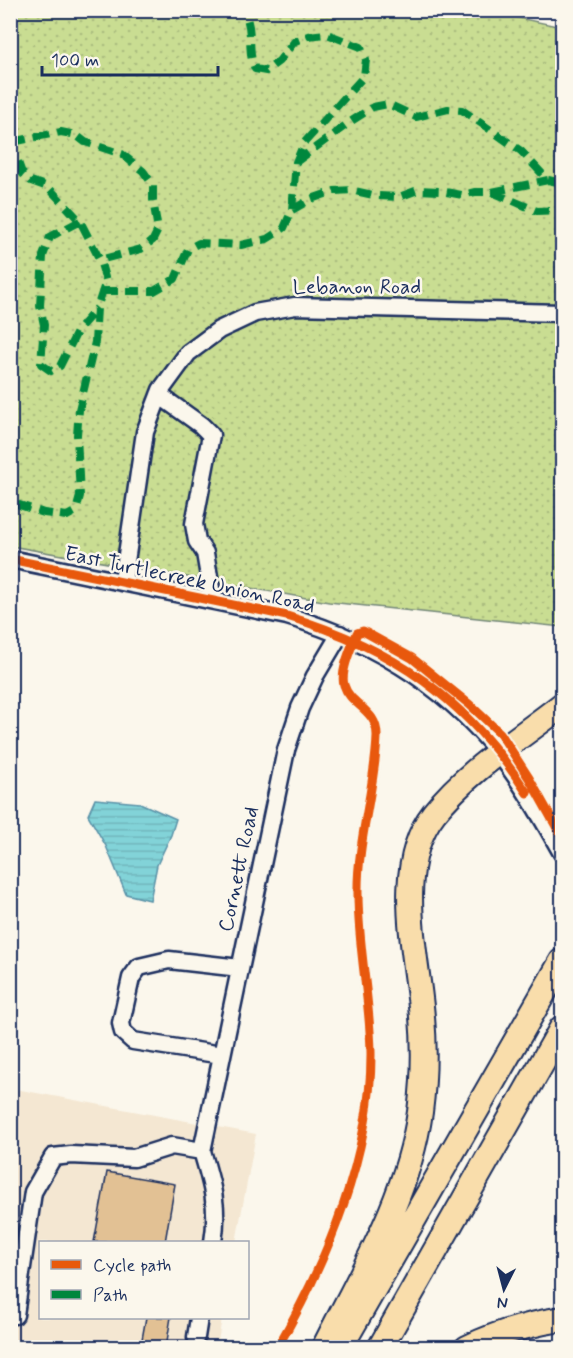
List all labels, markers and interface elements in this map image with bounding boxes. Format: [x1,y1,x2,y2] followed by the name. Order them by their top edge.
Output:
[42,39,218,77] scale bar
[51,49,99,73] text: 100 m
[293,273,421,301] street label: Lebanon Road
[62,540,318,620] street label: East Turtlecreek Union Road
[212,804,266,934] street label: Cornett Road
[39,1241,249,1319] legend
[93,1254,171,1278] text: Cycle path
[474,1259,534,1319] north arrow
[93,1284,128,1308] text: Path
[496,1291,509,1313] text: N

